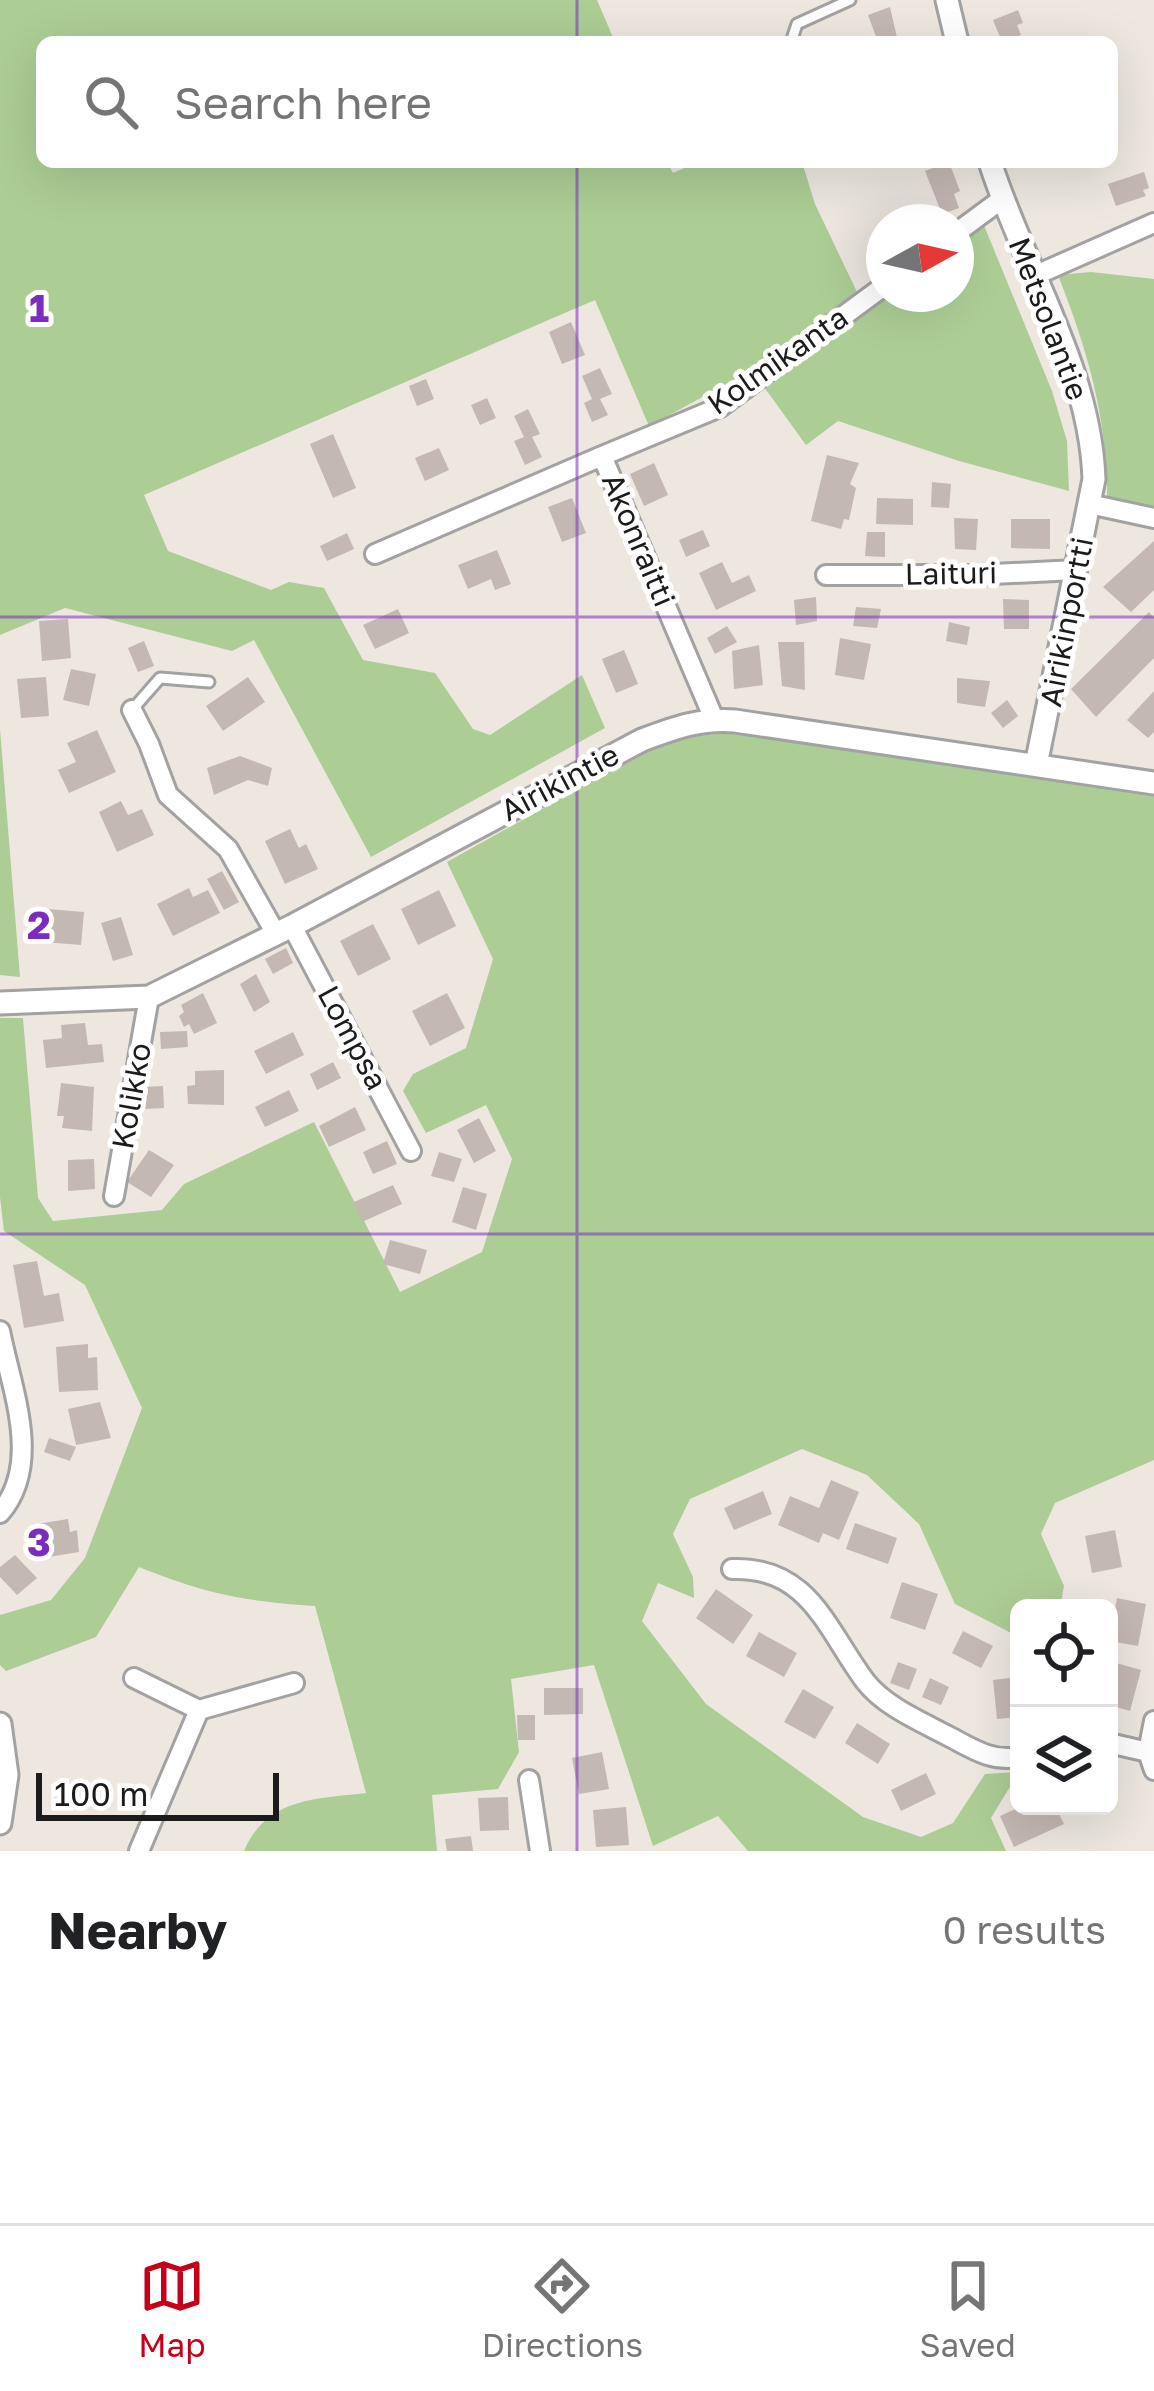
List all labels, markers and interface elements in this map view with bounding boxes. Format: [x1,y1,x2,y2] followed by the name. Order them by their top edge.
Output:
[36,36,1118,168] search box
[78,69,144,135] icon: search
[174,75,432,129] text: Search here
[866,204,974,312] north arrow
[1001,232,1096,405] street label: Metsolantie
[29,284,49,331] text: 1
[700,299,855,422] street label: Kolmikanta
[595,468,683,612] street label: Akonraitti
[1032,534,1100,710] street label: Airikinportti
[905,554,997,592] street label: Laituri
[494,736,625,828] street label: Airikintie
[27,901,51,948] text: 2
[311,979,395,1096] street label: Lompsa
[104,1040,158,1152] street label: Kolikko
[27,1518,51,1565] text: 3
[1010,1599,1118,1815] map controls
[1010,1599,1118,1707] button: locate
[1010,1707,1118,1815] button: layers
[36,1767,279,1820] scale bar
[54,1774,148,1813] text: 100 m
[48,1899,227,1960] text: Nearby
[942,1906,1106,1953] text: 0 results
[138,2253,206,2364] tab: Map
[482,2253,643,2364] tab: Directions
[919,2253,1016,2364] tab: Saved

